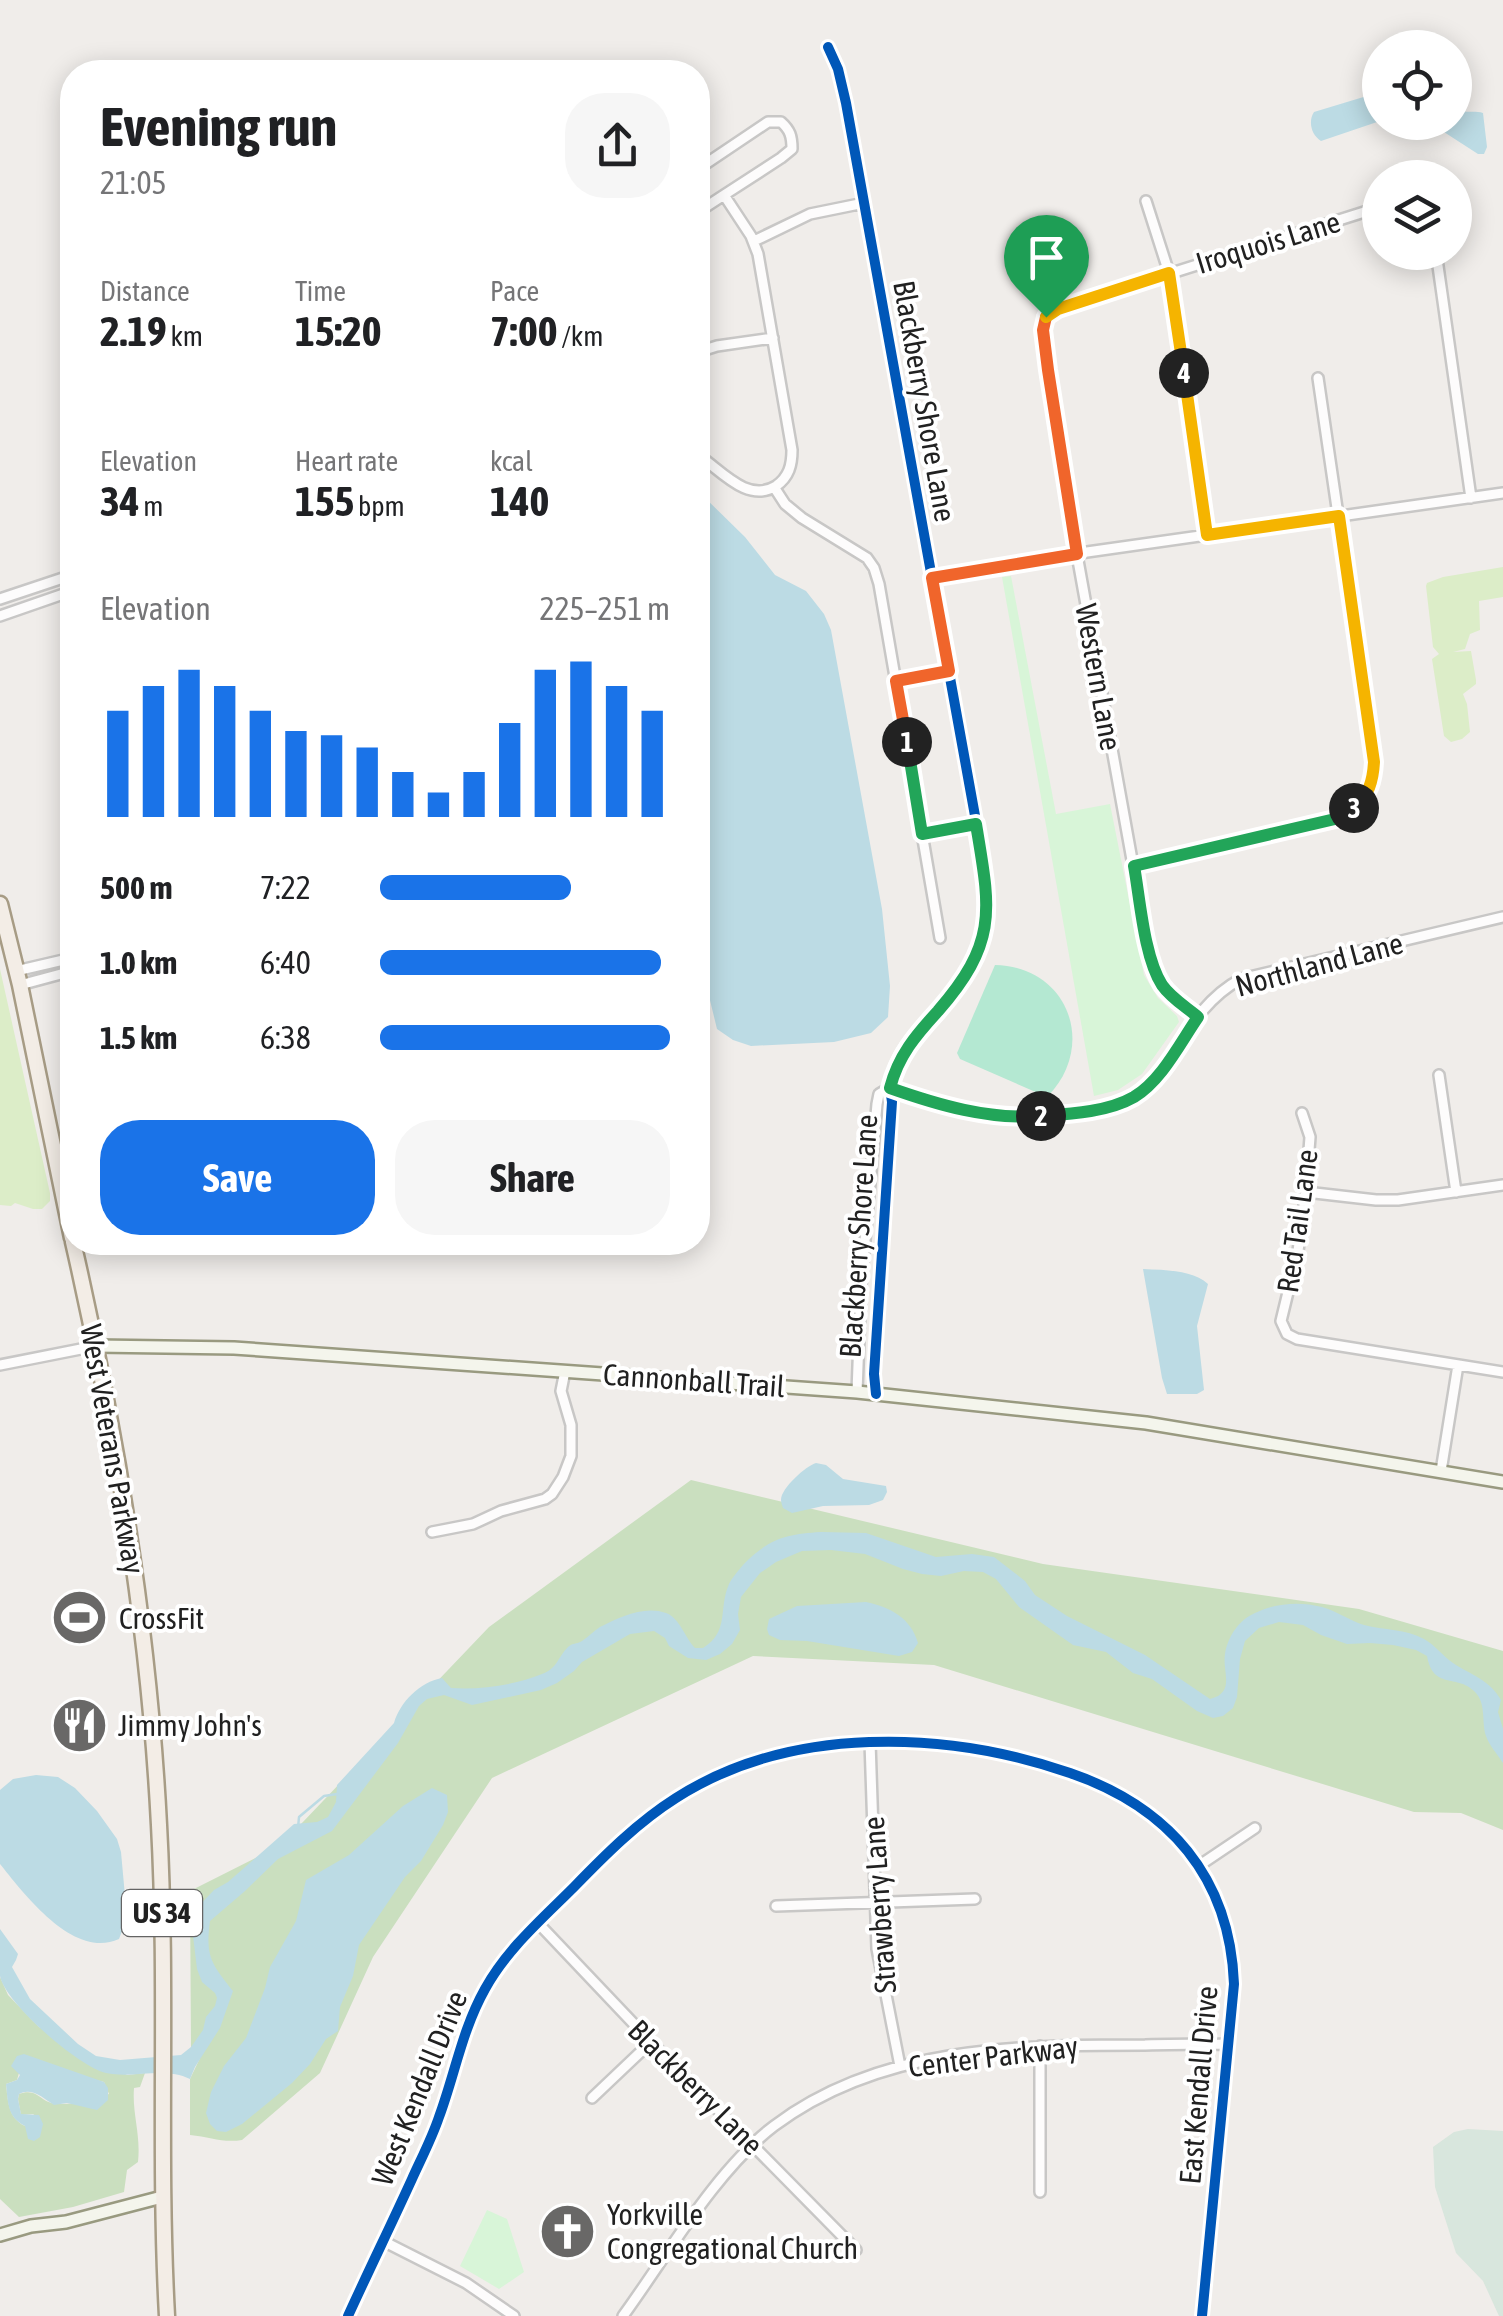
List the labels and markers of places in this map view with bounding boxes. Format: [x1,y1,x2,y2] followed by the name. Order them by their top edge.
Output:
[1004,215,1089,318] pin
[1159,348,1209,398] pin: 4
[882,717,932,767] pin: 1
[1329,783,1379,833] pin: 3
[1016,1091,1066,1141] pin: 2
[50,1588,110,1648] sports icon: CrossFit
[119,1601,204,1635] place label: CrossFit
[49,1695,109,1755] restaurant icon: Jimmy John's
[118,1708,262,1742] place label: Jimmy John's
[607,2197,858,2265] place label: Yorkville Congregational Church
[538,2201,598,2261] church icon: Yorkville Congregational Church

